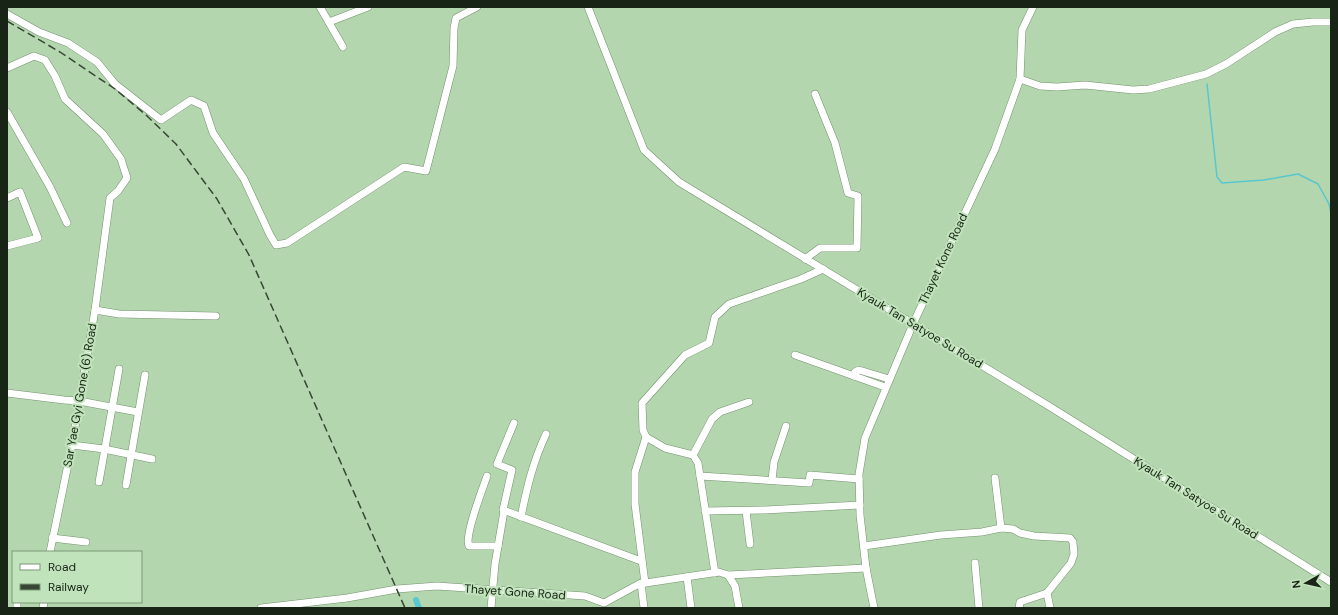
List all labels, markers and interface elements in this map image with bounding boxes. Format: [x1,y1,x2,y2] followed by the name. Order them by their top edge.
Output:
[915,211,971,307] street label: Thayet Kone Road
[854,284,986,372] street label: Kyauk Tan Satyoe Su Road
[59,322,101,468] street label: Sar Yae Gyi Gone (6) Road
[1131,453,1261,543] street label: Kyauk Tan Satyoe Su Road
[12,551,142,603] legend
[48,559,76,575] text: Road
[1286,563,1326,603] north arrow
[48,579,89,595] text: Railway
[1289,579,1304,589] text: N
[464,580,566,604] street label: Thayet Gone Road

